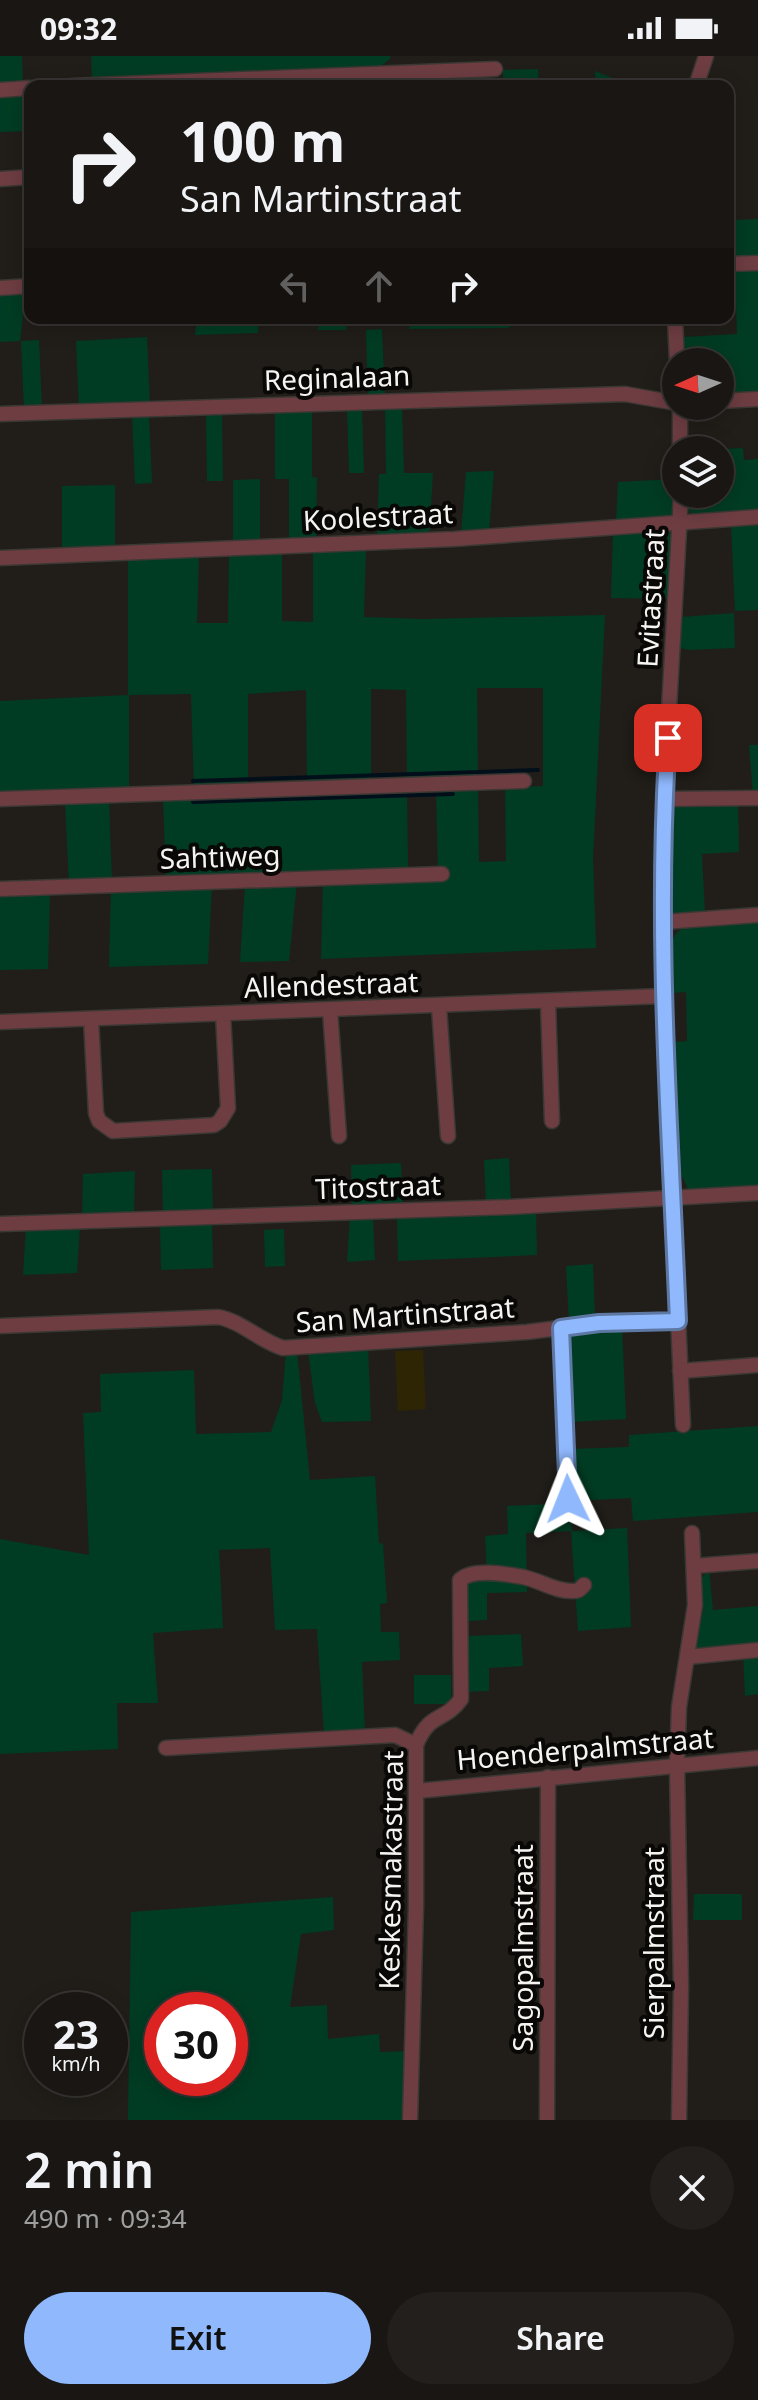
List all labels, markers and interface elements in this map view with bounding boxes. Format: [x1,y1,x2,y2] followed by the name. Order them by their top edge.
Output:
[40,8,117,49] text: 09:32
[180,102,345,178] text: 100 m
[48,112,152,216] icon: right
[180,174,462,223] text: San Martinstraat
[273,264,317,308] icon: left
[357,264,401,308] icon: ahead
[441,264,485,308] icon: right
[662,348,734,420] north arrow
[662,348,734,508] map controls
[263,355,411,399] street label: Reginalaan
[662,436,734,508] button: layers
[302,493,454,539] street label: Koolestraat
[627,528,673,668] street label: Evitastraat
[634,704,702,772] pin
[646,716,690,760] icon: arrive
[159,835,281,877] street label: Sahtiweg
[243,962,419,1006] street label: Allendestraat
[314,1165,442,1207] street label: Titostraat
[294,1287,516,1341] street label: San Martinstraat
[526,1457,610,1541] position arrow
[455,1718,715,1778] street label: Hoenderpalmstraat
[369,1750,411,1990] street label: Keskesmakastraat
[503,1844,541,2052] street label: Sagopalmstraat
[634,1847,672,2039] street label: Sierpalmstraat
[144,1992,248,2096] speed limit sign: 30
[53,2006,99,2061] text: 23
[51,2050,101,2077] text: km/h
[24,2137,154,2202] text: 2 min
[650,2146,734,2230] button: close
[24,2200,187,2236] text: 490 m · 09:34
[24,2292,371,2384] button: Exit
[387,2292,734,2384] button: Share

